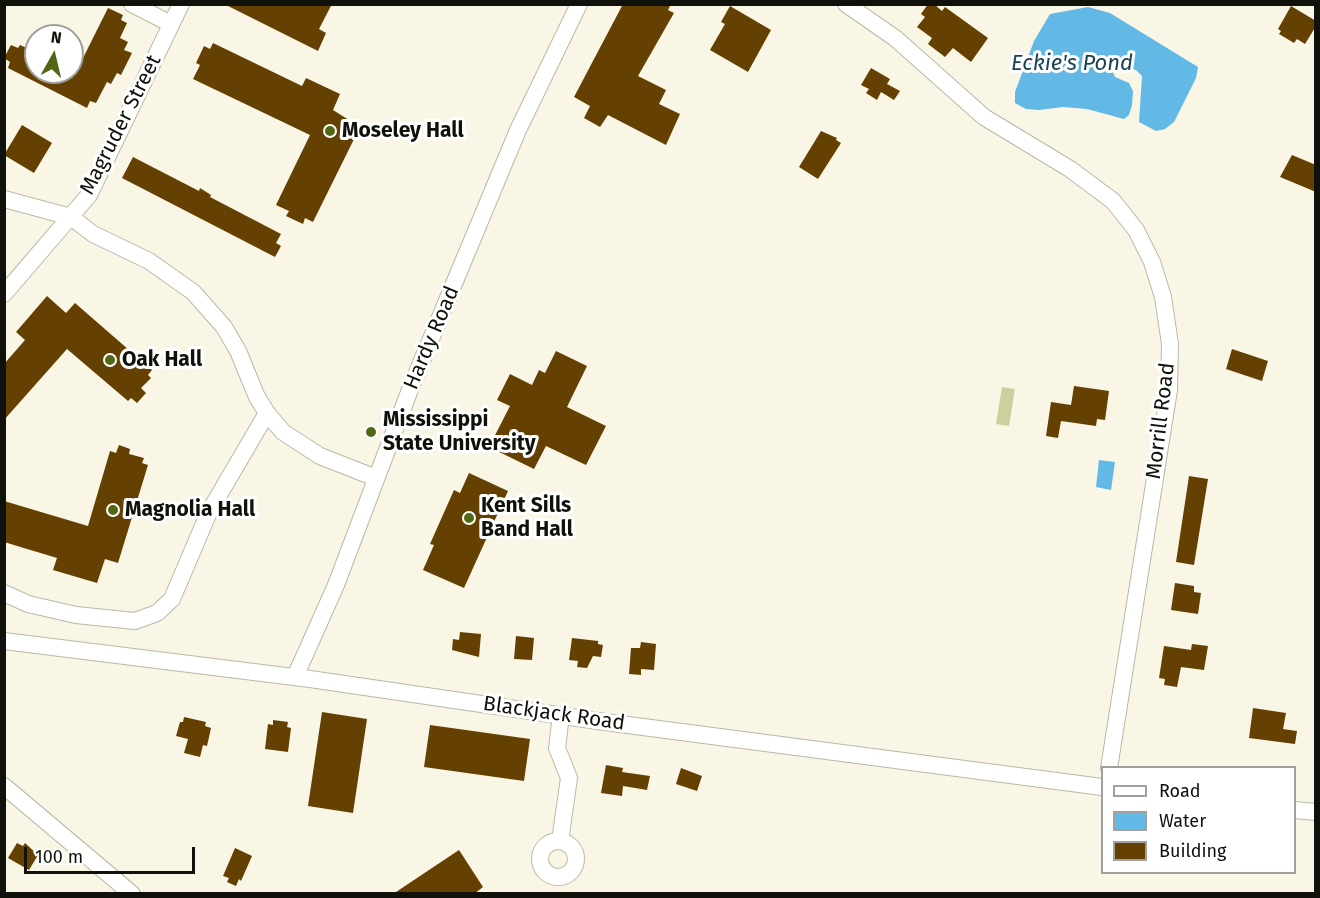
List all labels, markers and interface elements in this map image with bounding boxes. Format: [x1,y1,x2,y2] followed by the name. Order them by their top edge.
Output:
[24,24,84,84] north arrow
[50,28,63,48] text: N
[75,51,167,199] street label: Magruder Street
[1011,51,1133,77] water label: Eckie's Pond
[342,118,464,144] place label: Moseley Hall
[323,124,337,138] marker: Moseley Hall
[399,282,465,394] street label: Hardy Road
[122,347,202,373] place label: Oak Hall
[103,353,117,367] marker: Oak Hall
[1141,361,1181,481] street label: Morrill Road
[383,407,536,457] place label: Mississippi State University
[364,425,378,439] marker: Mississippi State University
[481,493,573,543] place label: Kent Sills Band Hall
[125,497,255,523] place label: Magnolia Hall
[106,503,120,517] marker: Magnolia Hall
[462,511,476,525] marker: Kent Sills Band Hall
[481,692,627,736] street label: Blackjack Road
[1101,766,1296,874] legend
[1159,780,1201,802] text: Road
[1159,810,1206,832] text: Water
[27,835,198,873] scale bar
[1159,840,1226,862] text: Building
[35,846,83,868] text: 100 m

